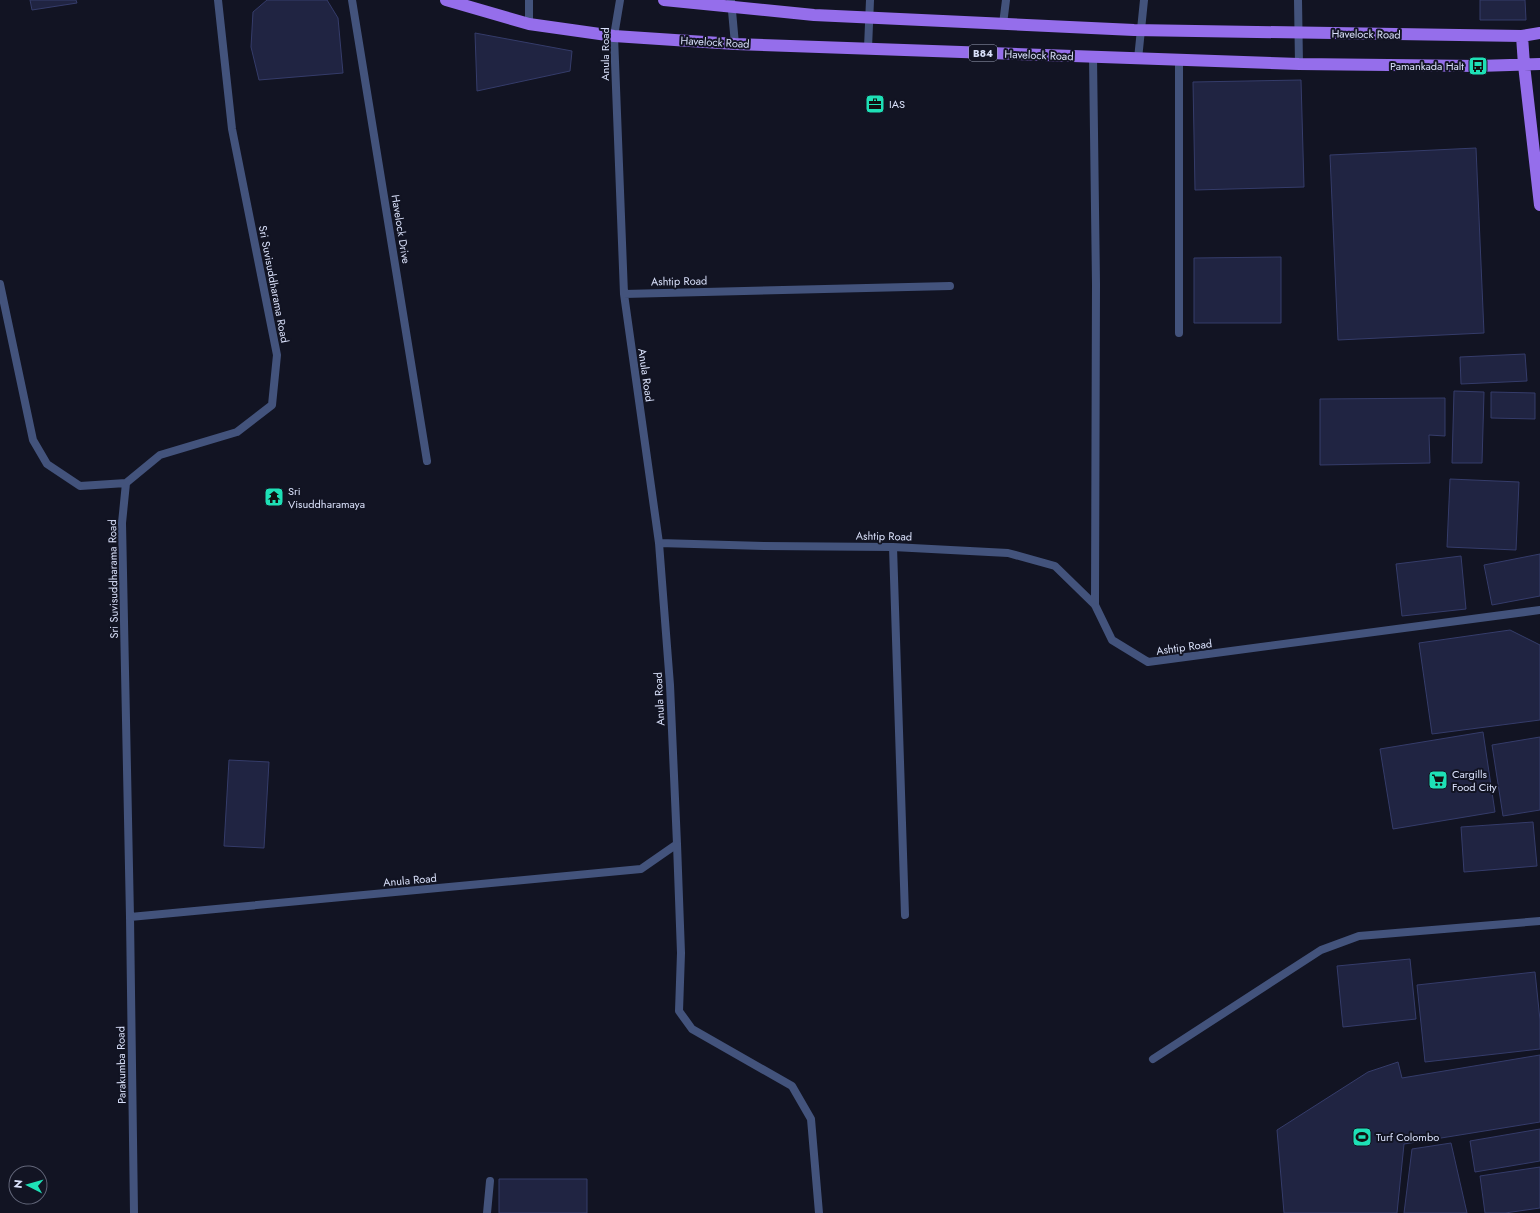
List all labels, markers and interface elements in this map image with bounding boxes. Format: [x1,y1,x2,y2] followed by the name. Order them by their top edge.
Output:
[1331,25,1401,43] street label: Havelock Road
[597,27,613,81] street label: Anula Road
[680,32,750,52] street label: Havelock Road
[969,45,997,61] road number: B84
[1004,46,1074,64] street label: Havelock Road
[1467,55,1489,77] bus stop icon: Pamankada Halt
[1390,58,1464,74] place label: Pamankada Halt
[864,93,886,115] office icon: IAS
[889,96,905,112] place label: IAS
[388,193,414,265] street label: Havelock Drive
[255,224,293,344] street label: Sri Suvisuddharama Road
[651,273,707,289] street label: Ashtip Road
[634,347,658,403] street label: Anula Road
[288,483,365,512] place label: Sri Visuddharamaya
[263,486,285,508] temple icon: Sri Visuddharamaya
[104,519,122,639] street label: Sri Suvisuddharama Road
[856,528,912,544] street label: Ashtip Road
[1155,635,1213,659] street label: Ashtip Road
[650,672,668,726] street label: Anula Road
[1452,766,1497,795] place label: Cargills Food City
[1427,769,1449,791] supermarket icon: Cargills Food City
[383,870,437,890] street label: Anula Road
[112,1026,130,1104] street label: Parakumba Road
[1351,1126,1373,1148] sports icon: Turf Colombo
[1376,1129,1439,1145] place label: Turf Colombo
[8,1165,48,1205] north arrow
[10,1179,26,1189] text: N

